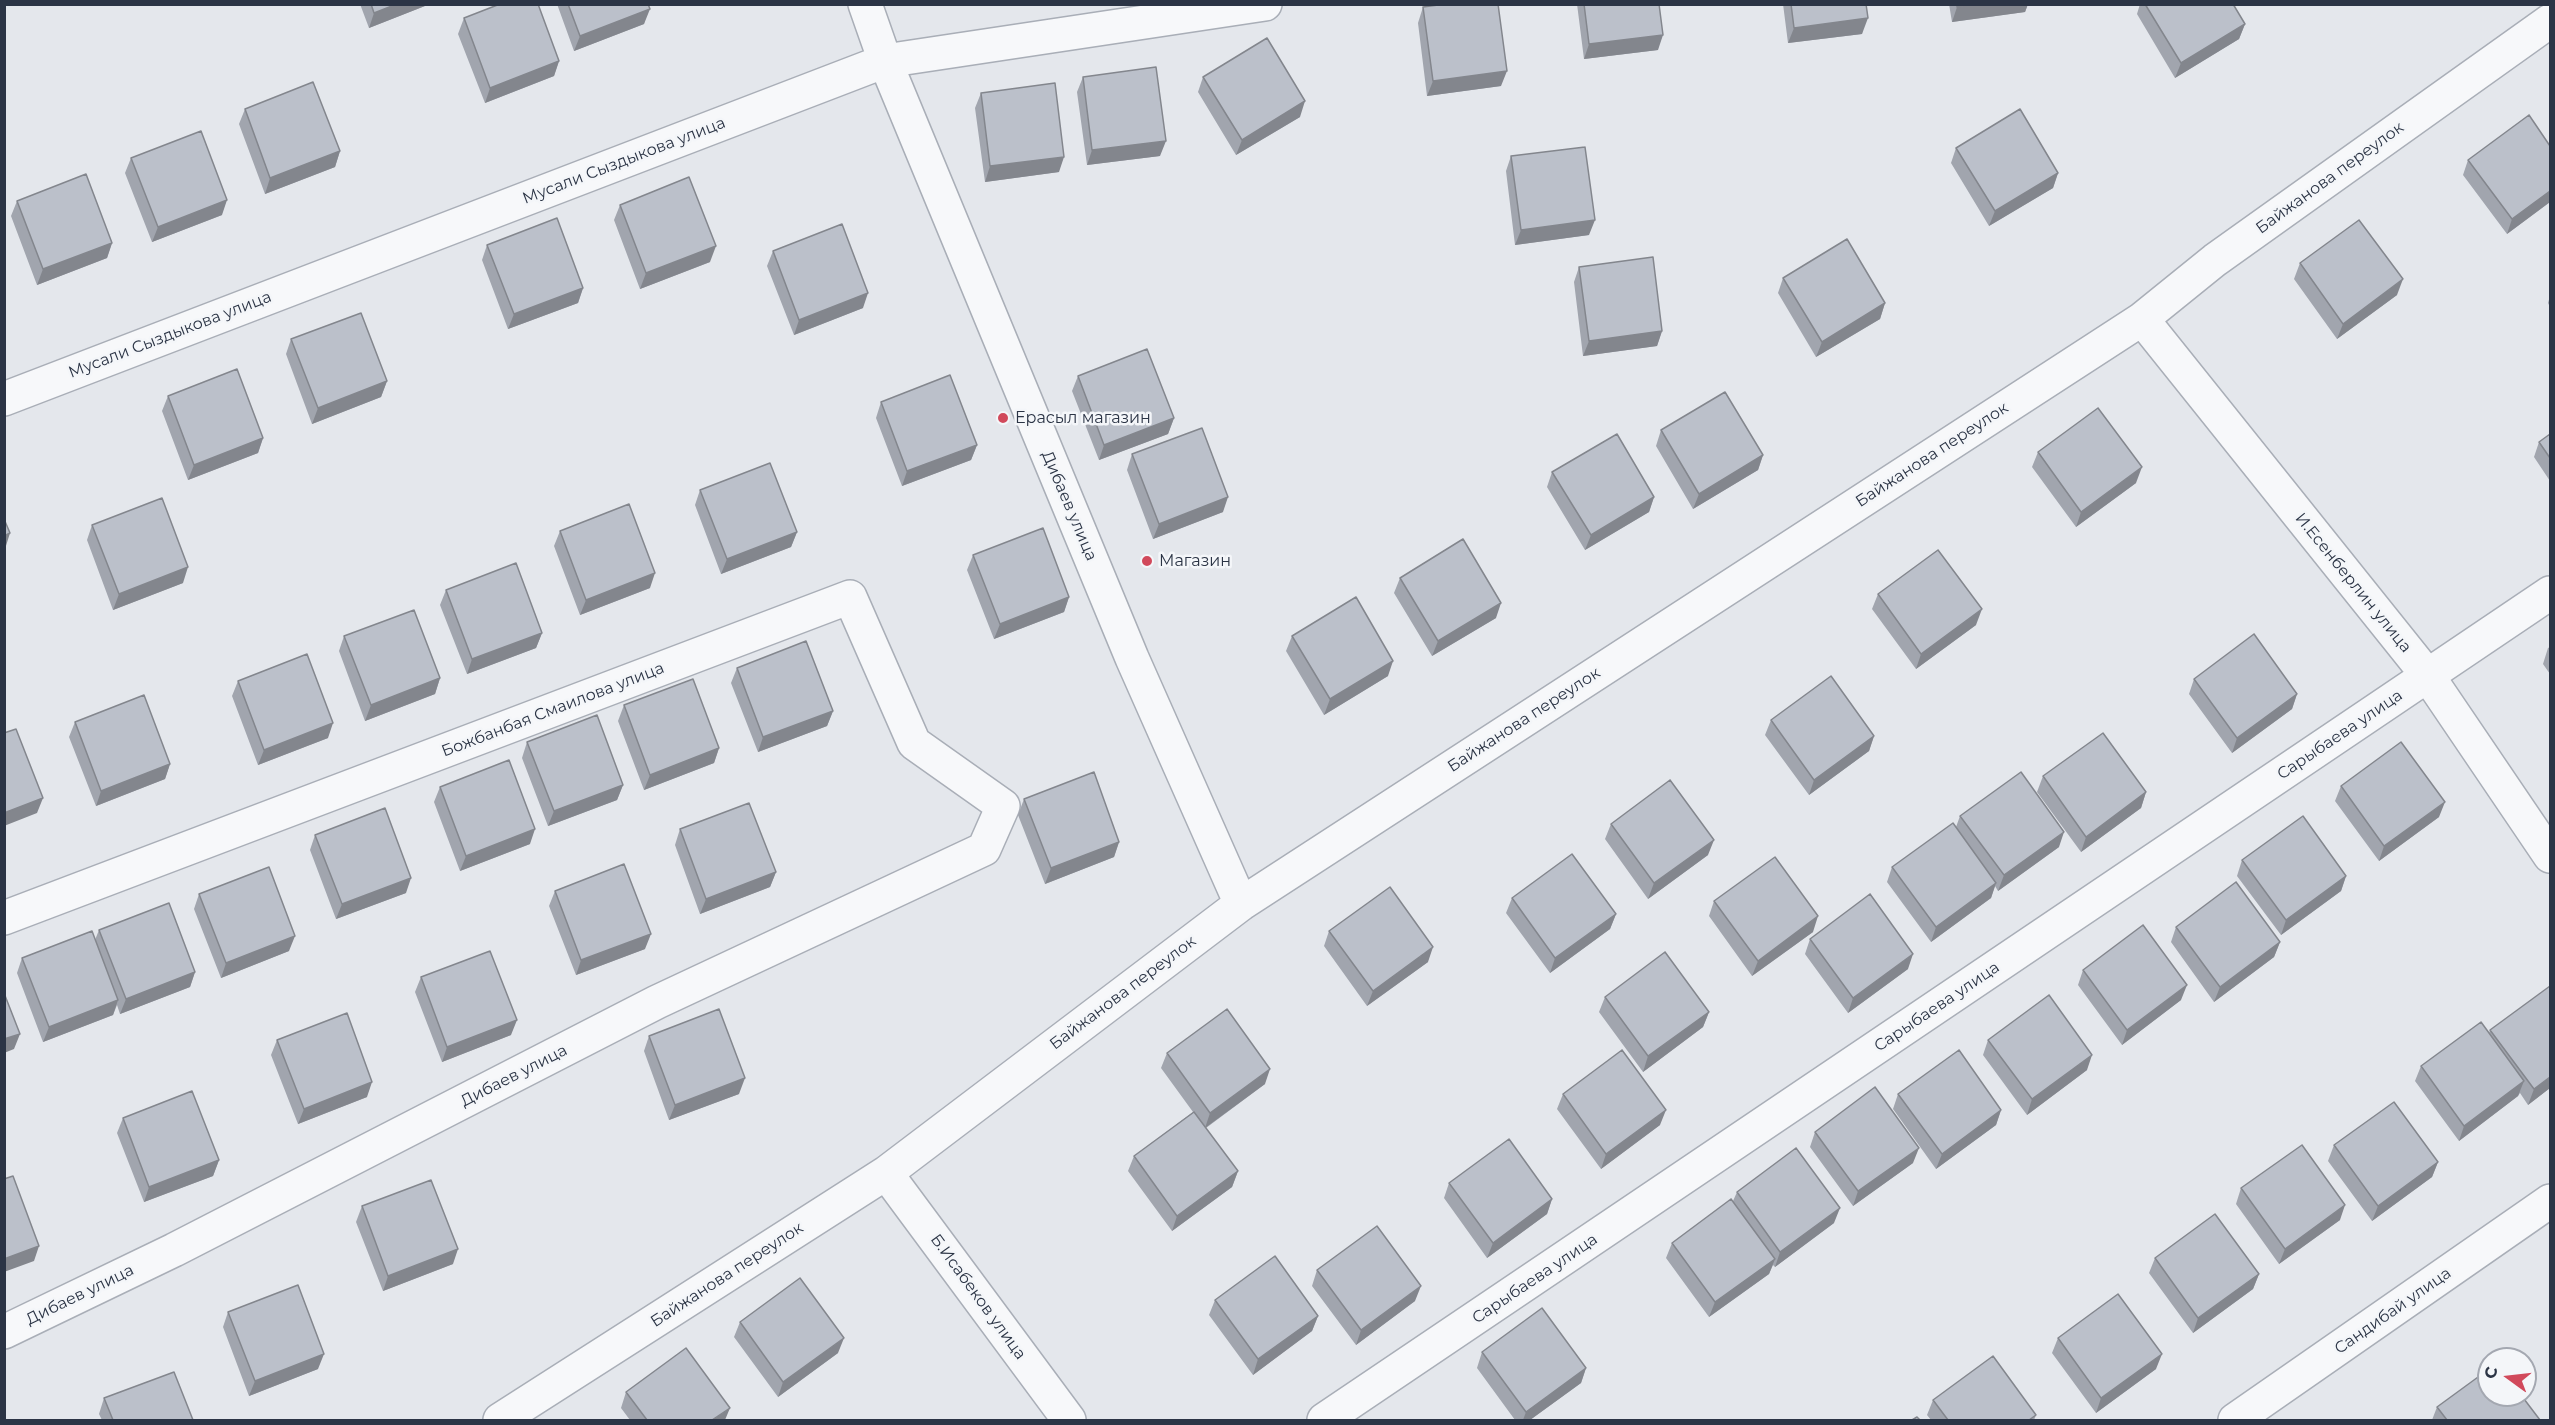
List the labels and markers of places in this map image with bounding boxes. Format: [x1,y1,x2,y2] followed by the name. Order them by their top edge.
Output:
[1015,408,1151,428] place label: Ерасыл магазин
[996,411,1010,425] marker: Ерасыл магазин
[1159,551,1231,571] place label: Магазин
[1140,554,1154,568] marker: Магазин

